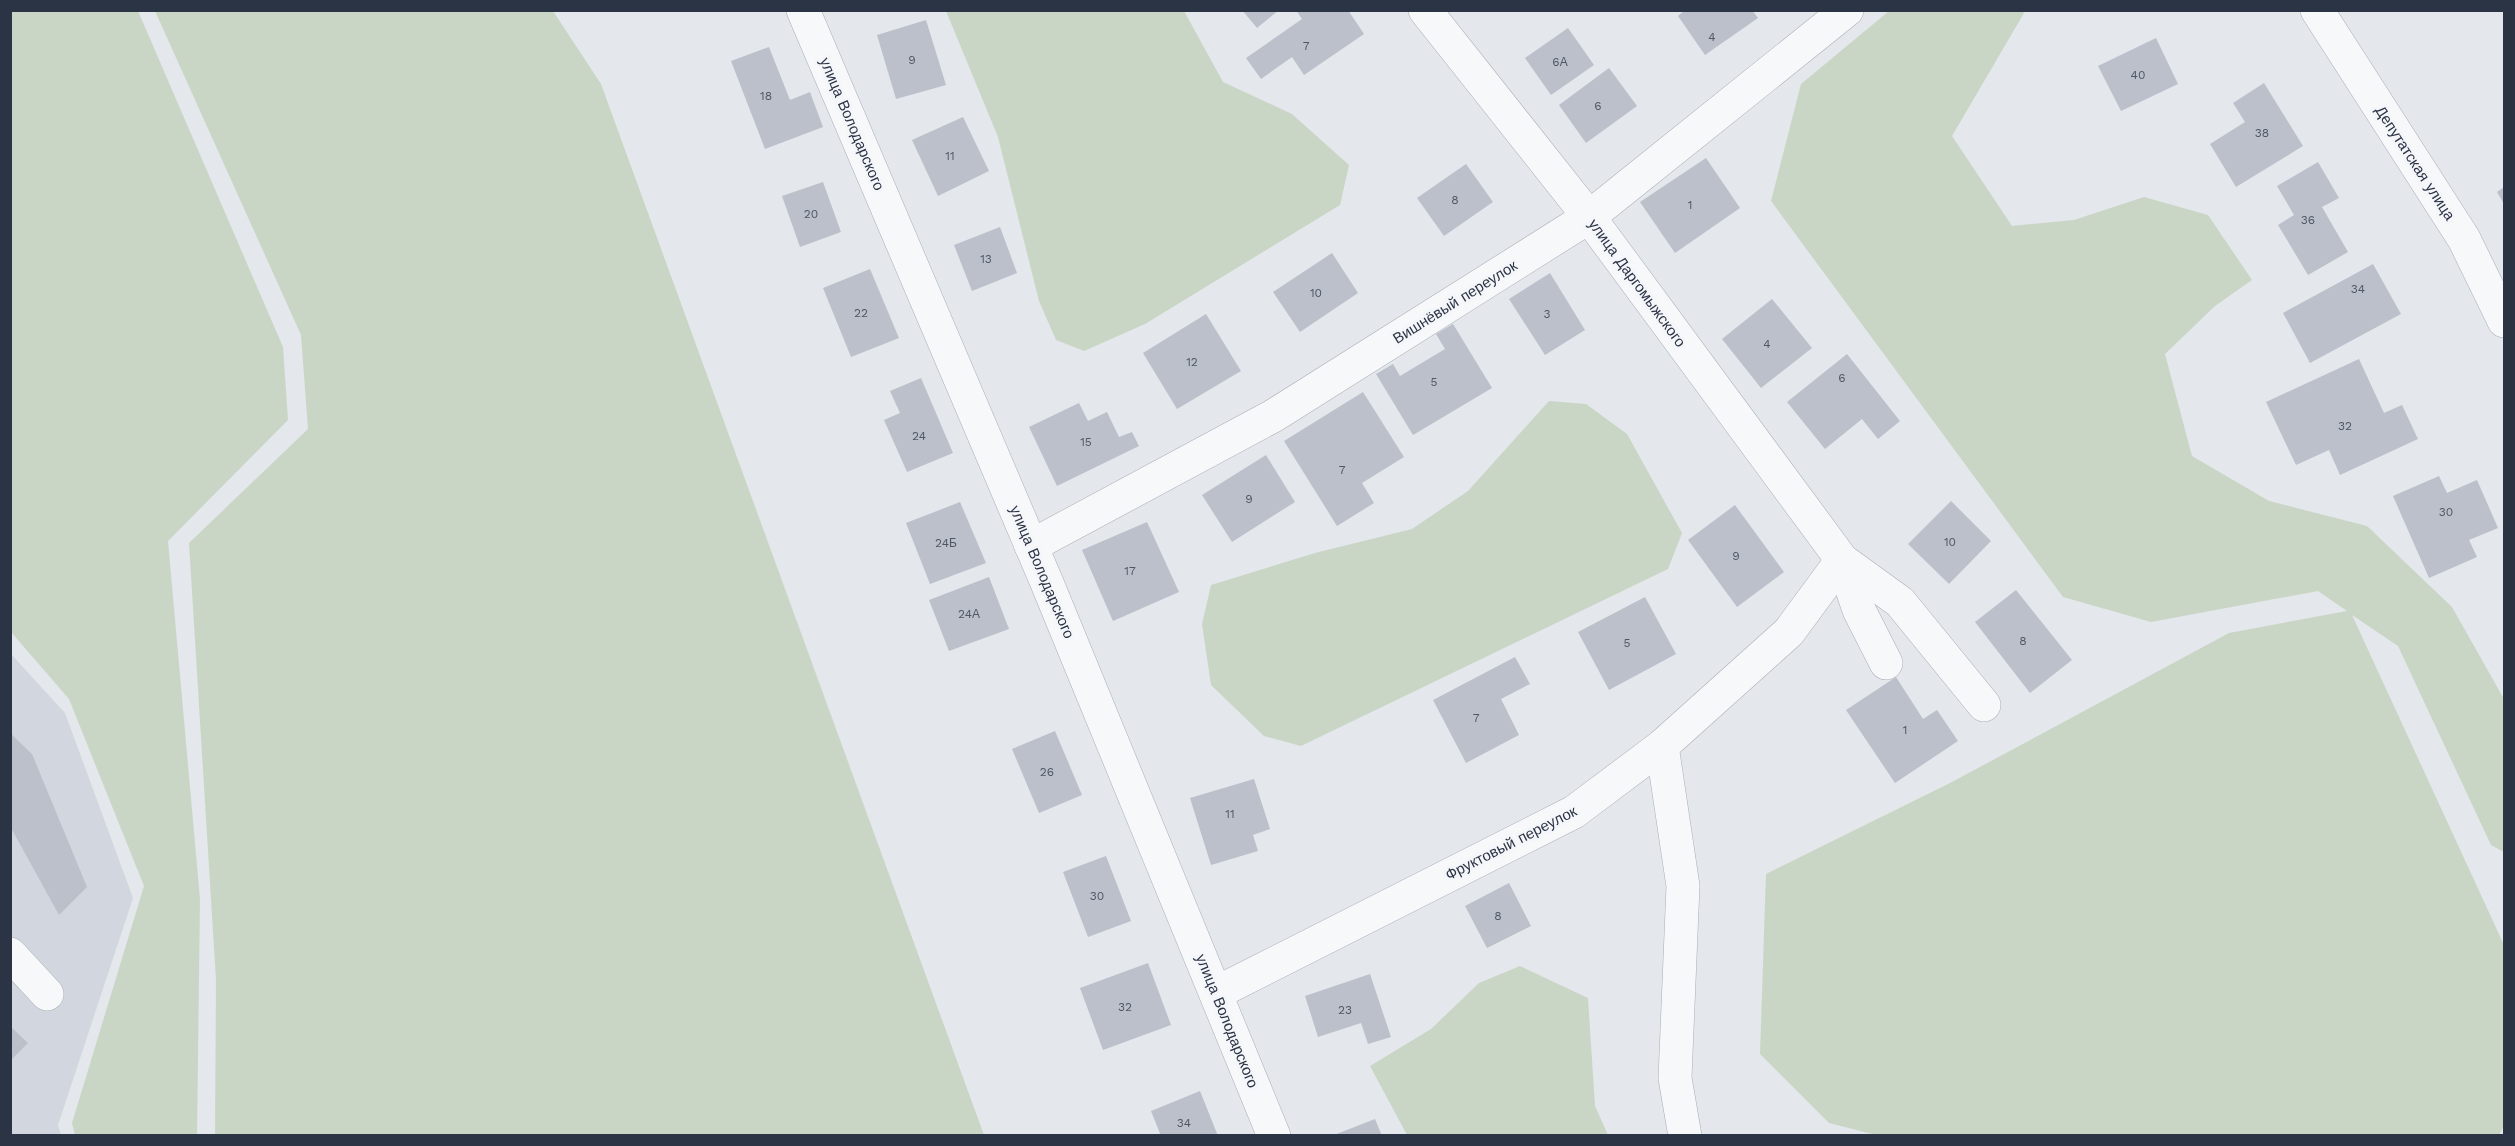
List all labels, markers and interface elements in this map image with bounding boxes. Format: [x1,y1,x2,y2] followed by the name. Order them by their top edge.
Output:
[1708,30,1716,44] house number: 4
[1303,39,1310,53] house number: 7
[908,53,916,67] house number: 9
[816,55,888,193] street label: улица Володарского
[1552,55,1568,69] house number: 6А
[2131,68,2145,82] house number: 40
[760,89,772,103] house number: 18
[1594,99,1602,113] house number: 6
[2371,102,2459,224] street label: Депутатская улица
[2255,126,2269,140] house number: 38
[945,149,955,163] house number: 11
[1451,193,1459,207] house number: 8
[1688,198,1692,212] house number: 1
[804,207,818,221] house number: 20
[2301,213,2315,227] house number: 36
[1584,215,1690,351] street label: улица Даргомыжского
[980,252,992,266] house number: 13
[1389,256,1521,348] street label: Вишнёвый переулок
[2351,282,2365,296] house number: 34
[1310,286,1322,300] house number: 10
[854,306,868,320] house number: 22
[1544,307,1551,321] house number: 3
[1763,337,1771,351] house number: 4
[1186,355,1198,369] house number: 12
[1838,371,1846,385] house number: 6
[1431,375,1438,389] house number: 5
[2338,419,2352,433] house number: 32
[912,429,926,443] house number: 24
[1080,435,1092,449] house number: 15
[1339,463,1346,477] house number: 7
[1245,492,1253,506] house number: 9
[1006,503,1078,641] street label: улица Володарского
[2439,505,2453,519] house number: 30
[1944,535,1956,549] house number: 10
[935,536,957,550] house number: 24Б
[1732,549,1740,563] house number: 9
[1124,564,1136,578] house number: 17
[958,607,980,621] house number: 24А
[2019,634,2027,648] house number: 8
[1624,636,1631,650] house number: 5
[1473,711,1480,725] house number: 7
[1903,723,1907,737] house number: 1
[1040,765,1054,779] house number: 26
[1442,802,1580,884] street label: Фруктовый переулок
[1225,807,1235,821] house number: 11
[1090,889,1104,903] house number: 30
[1494,909,1502,923] house number: 8
[1192,951,1262,1091] street label: улица Володарского
[1118,1000,1132,1014] house number: 32
[1338,1003,1352,1017] house number: 23
[1177,1116,1191,1130] house number: 34

